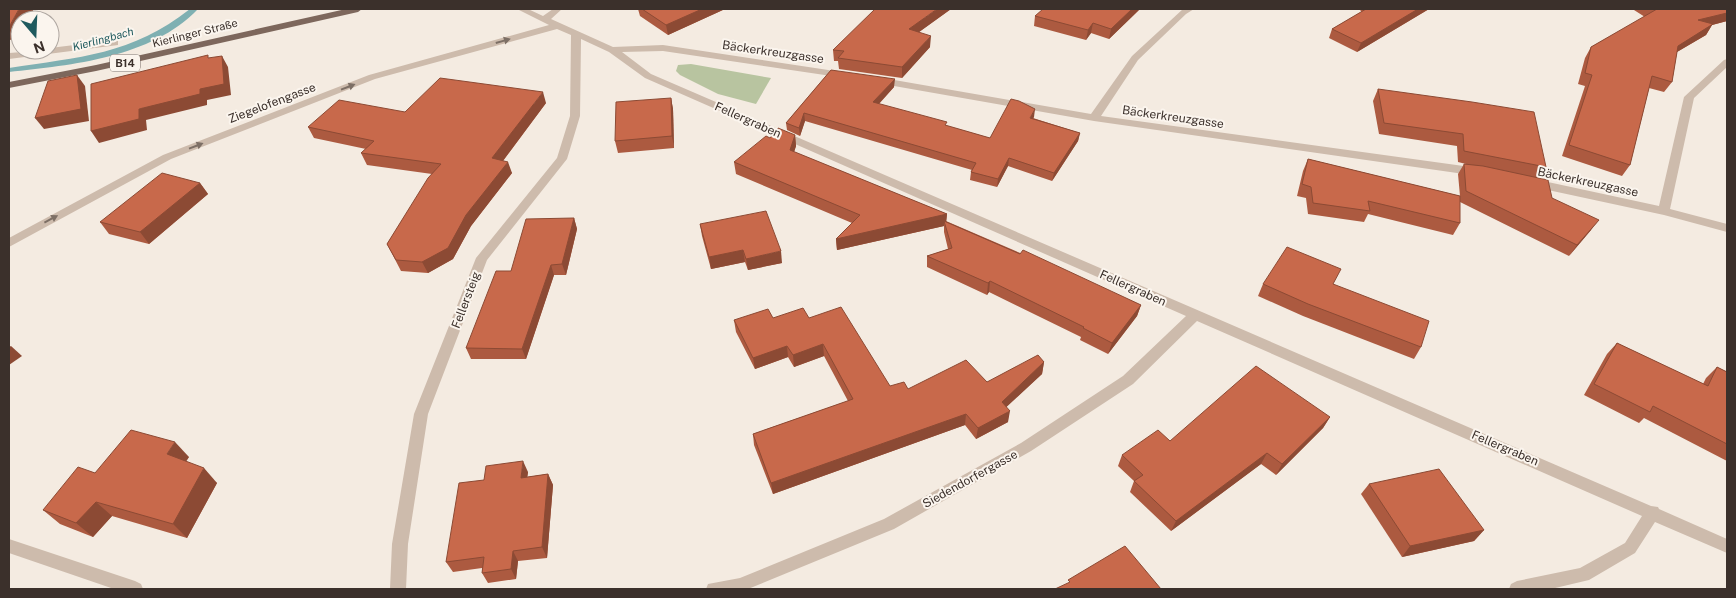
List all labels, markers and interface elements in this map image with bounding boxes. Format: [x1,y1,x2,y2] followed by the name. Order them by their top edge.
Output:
[10,10,60,60] north arrow
[151,17,239,49] street label: Kierlinger Straße
[71,25,135,53] water label: Kierlingbach
[496,36,511,44] one-way arrow
[31,38,47,57] text: N
[721,38,825,66] street label: Bäckerkreuzgasse
[110,54,140,72] road number: B14
[226,80,318,126] street label: Ziegelofengasse
[340,83,355,90] one-way arrow
[713,99,783,141] street label: Fellergraben
[1121,103,1225,131] street label: Bäckerkreuzgasse
[189,141,203,149] one-way arrow
[1536,164,1640,200] street label: Bäckerkreuzgasse
[44,215,59,223] one-way arrow
[1098,267,1168,309] street label: Fellergraben
[449,270,483,330] street label: Fellersteig
[1469,428,1541,468] street label: Fellergraben
[920,447,1020,511] street label: Siedendorfergasse

